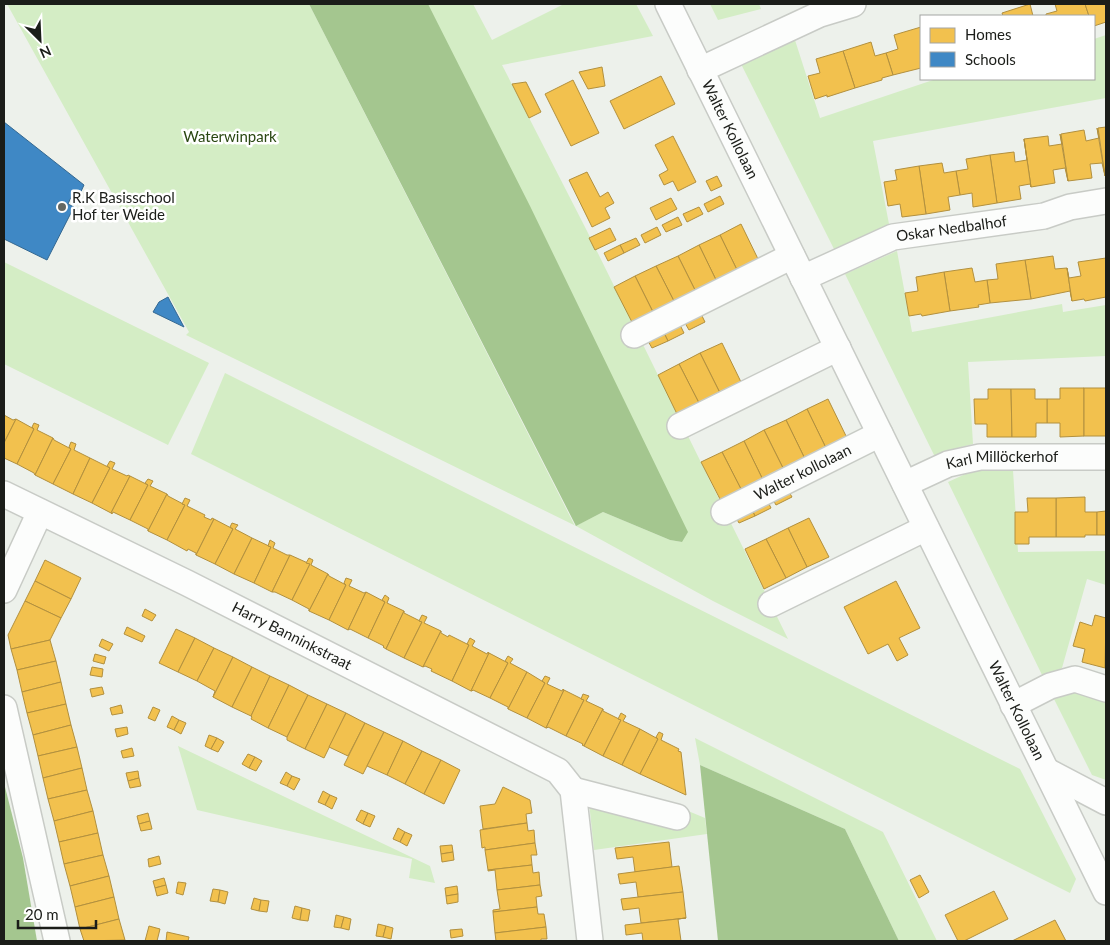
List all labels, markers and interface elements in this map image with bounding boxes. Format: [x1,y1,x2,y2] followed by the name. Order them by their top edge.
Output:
[15,15,65,65] north arrow
[920,15,1095,80] legend
[965,25,1011,43] text: Homes
[37,42,54,62] text: N
[965,50,1016,68] text: Schools
[699,77,763,182] street label: Walter Kollolaan
[183,127,277,145] park label: Waterwinpark
[72,188,175,223] place label: R.K Basisschool Hof ter Weide
[56,201,68,213] marker: R.K Basisschool Hof ter Weide
[895,211,1009,244] street label: Oskar Nedbalhof
[751,440,854,504] street label: Walter kollolaan
[944,447,1059,472] street label: Karl Millöckerhof
[229,597,356,673] street label: Harry Banninkstraat
[985,658,1050,763] street label: Walter Kollolaan
[18,898,95,930] scale bar
[25,905,59,923] text: 20 m

